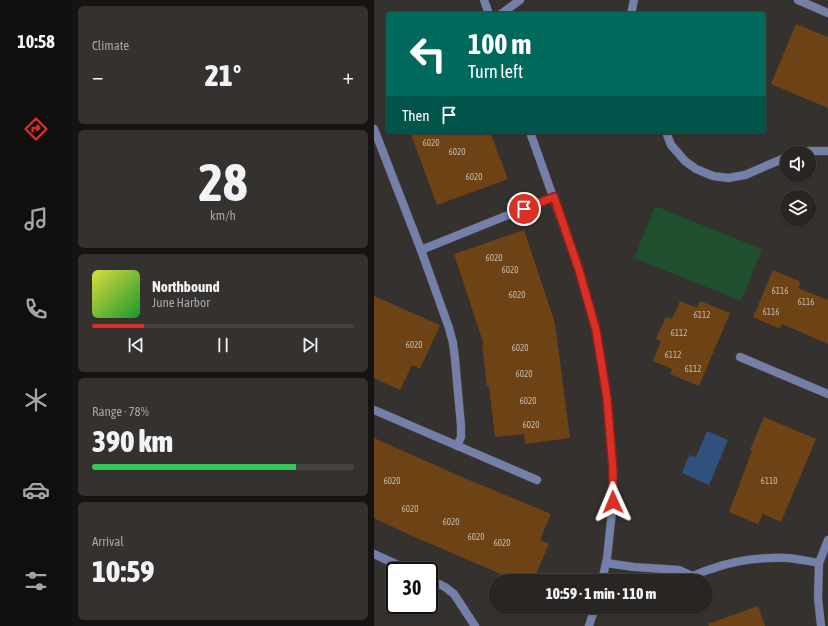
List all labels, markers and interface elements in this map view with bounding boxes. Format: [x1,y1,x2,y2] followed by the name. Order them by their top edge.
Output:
[402,28,454,80] icon: left
[468,28,531,60] text: 100 m
[17,31,55,52] text: 10:58
[92,38,129,53] text: Climate
[205,58,241,92] text: 21°
[468,61,523,82] text: Turn left
[92,63,103,89] text: −
[343,63,354,89] text: +
[438,104,460,126] icon: arrive
[402,107,430,124] text: Then
[22,115,50,143] icon: directions
[423,138,439,148] house number: 6020
[780,146,816,226] map controls
[780,146,816,182] button: sound
[449,147,465,157] house number: 6020
[199,152,247,212] text: 28
[466,172,482,182] house number: 6020
[780,190,816,226] button: layers
[507,192,541,226] pin
[513,198,535,220] icon: arrive
[22,205,50,233] icon: music
[210,208,236,223] text: km/h
[486,253,502,263] house number: 6020
[502,265,518,275] house number: 6020
[152,278,220,295] text: Northbound
[772,286,788,296] house number: 6116
[509,290,525,300] house number: 6020
[22,295,50,323] icon: phone
[152,295,210,310] text: June Harbor
[798,297,814,307] house number: 6116
[763,307,779,317] house number: 6116
[694,310,710,320] house number: 6112
[671,328,687,338] house number: 6112
[125,334,147,356] icon: previous
[212,334,234,356] icon: pause
[299,334,321,356] icon: next
[406,340,422,350] house number: 6020
[512,343,528,353] house number: 6020
[665,350,681,360] house number: 6112
[685,364,701,374] house number: 6112
[516,369,532,379] house number: 6020
[22,386,50,414] icon: climate
[520,396,536,406] house number: 6020
[92,404,149,419] text: Range · 78%
[523,420,539,430] house number: 6020
[92,424,173,458] text: 390 km
[22,476,50,504] icon: car
[384,476,400,486] house number: 6020
[761,476,777,486] house number: 6110
[592,481,634,523] position arrow
[402,504,418,514] house number: 6020
[443,517,459,527] house number: 6020
[468,532,484,542] house number: 6020
[92,534,124,549] text: Arrival
[494,538,510,548] house number: 6020
[92,554,154,588] text: 10:59
[386,562,438,614] speed limit sign: 30
[22,567,50,595] icon: filters
[546,585,656,602] text: 10:59 · 1 min · 110 m

